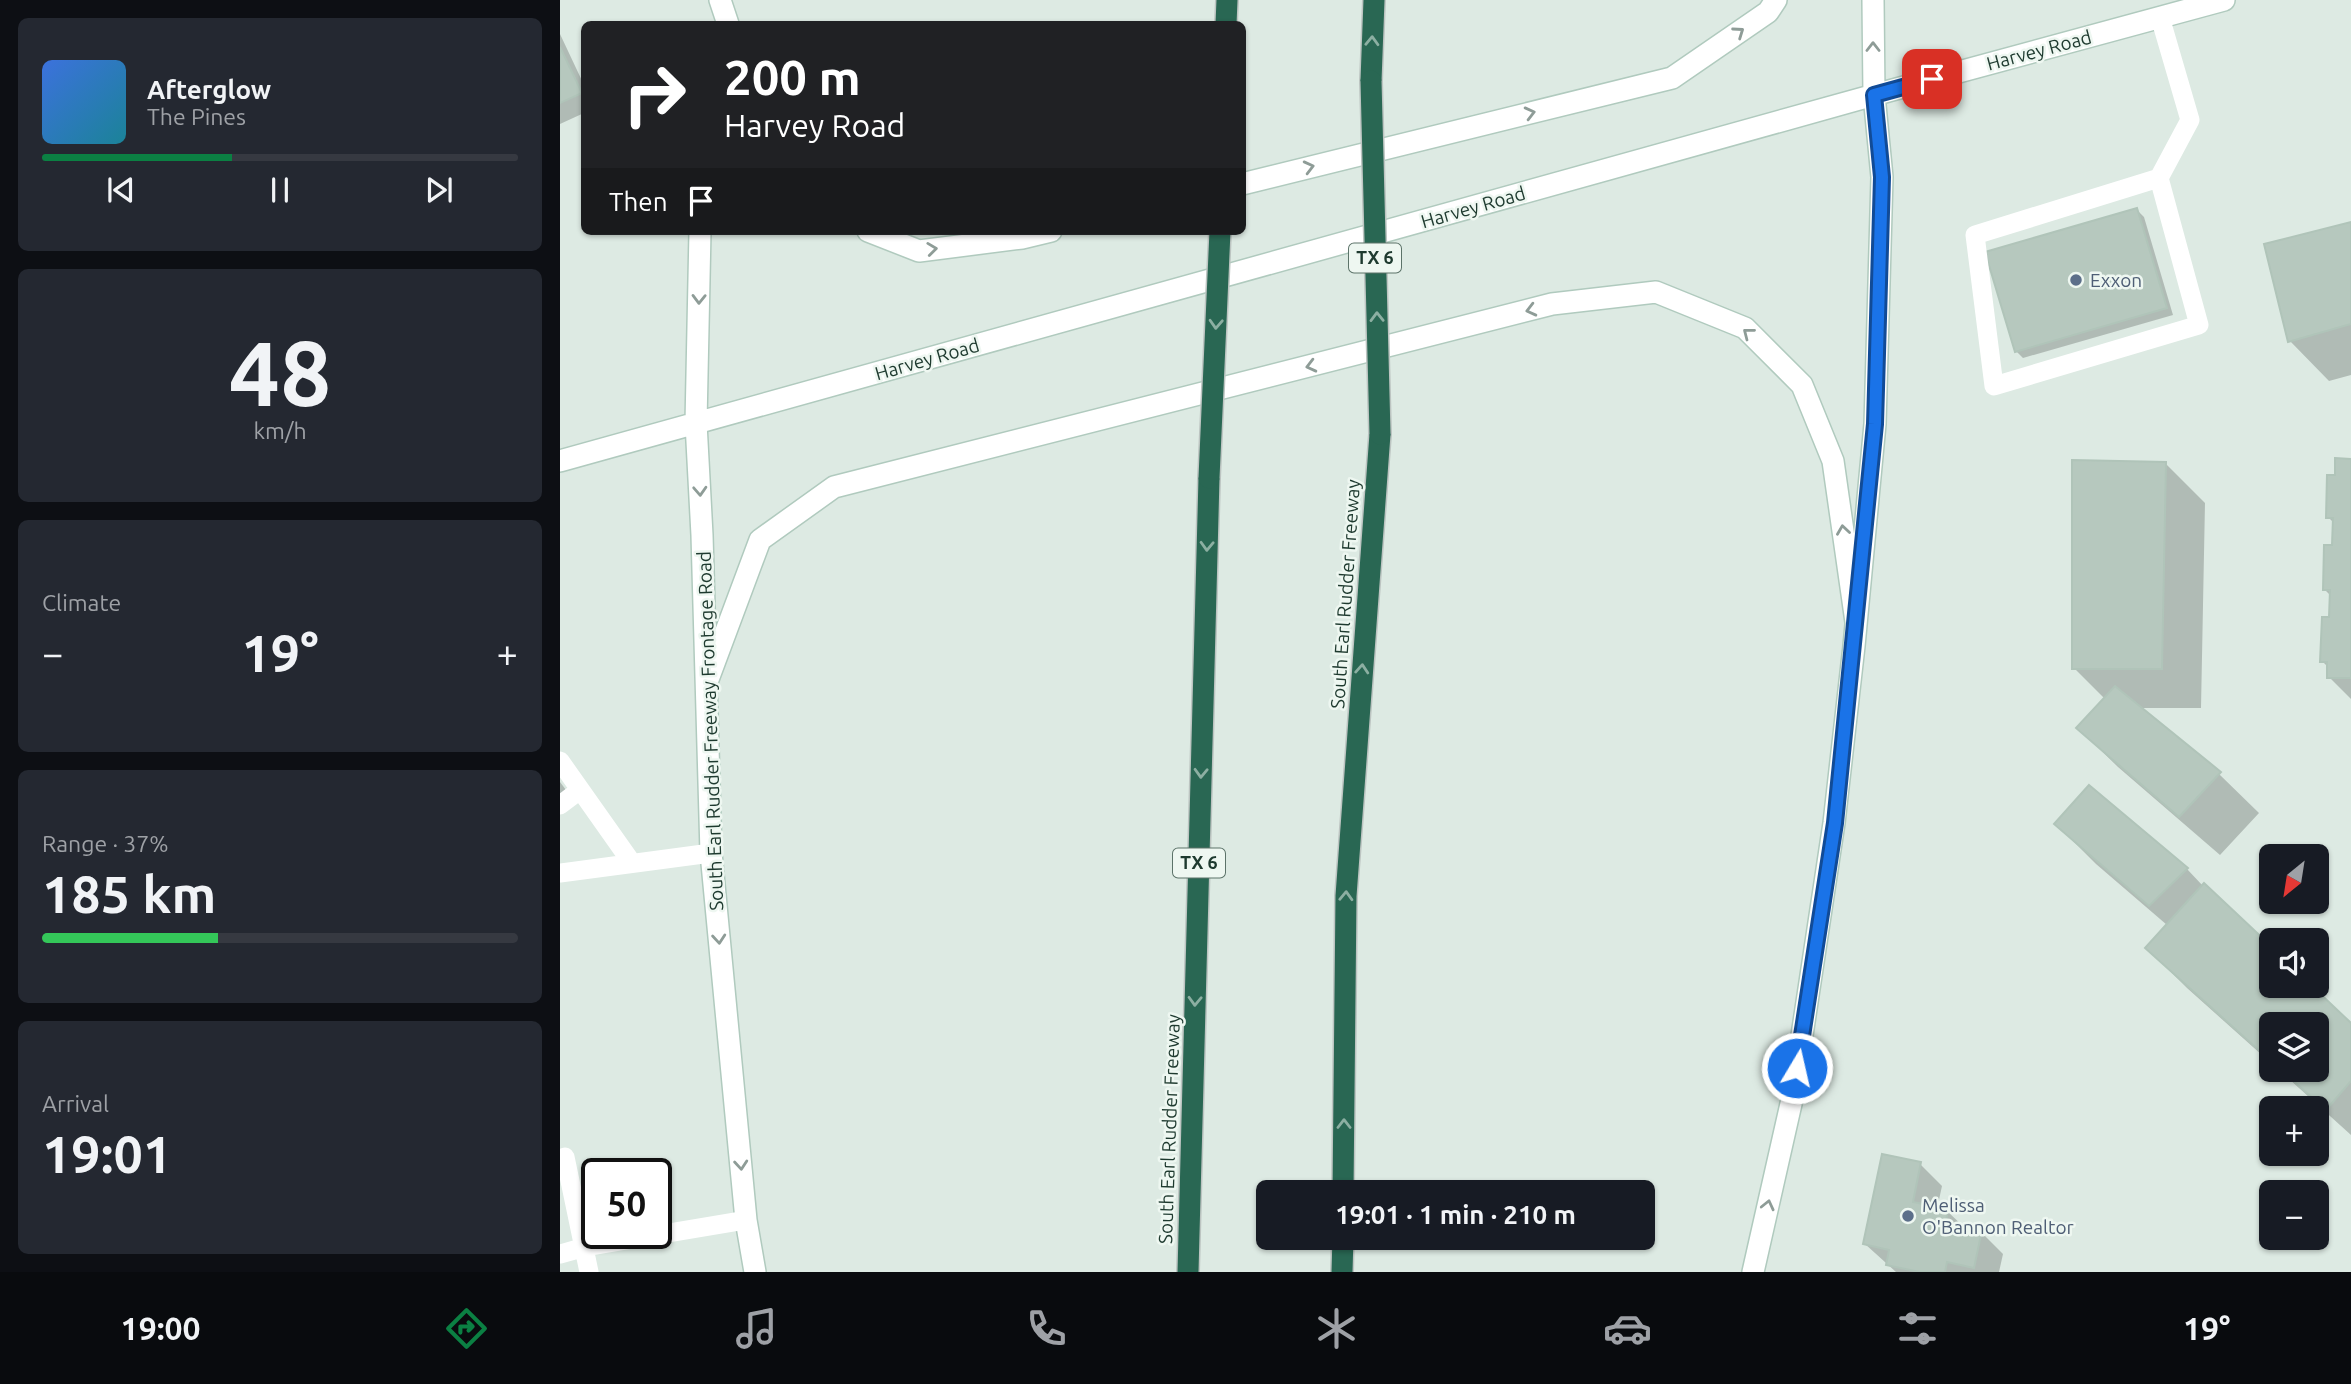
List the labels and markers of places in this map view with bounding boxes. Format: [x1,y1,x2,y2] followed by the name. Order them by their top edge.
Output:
[1902,49,1962,109] pin
[2090,269,2142,291] place label: Exxon
[2068,272,2084,288] marker: Exxon
[1922,1194,2074,1238] place label: Melissa O'Bannon Realtor
[1900,1208,1916,1224] marker: Melissa O'Bannon Realtor

